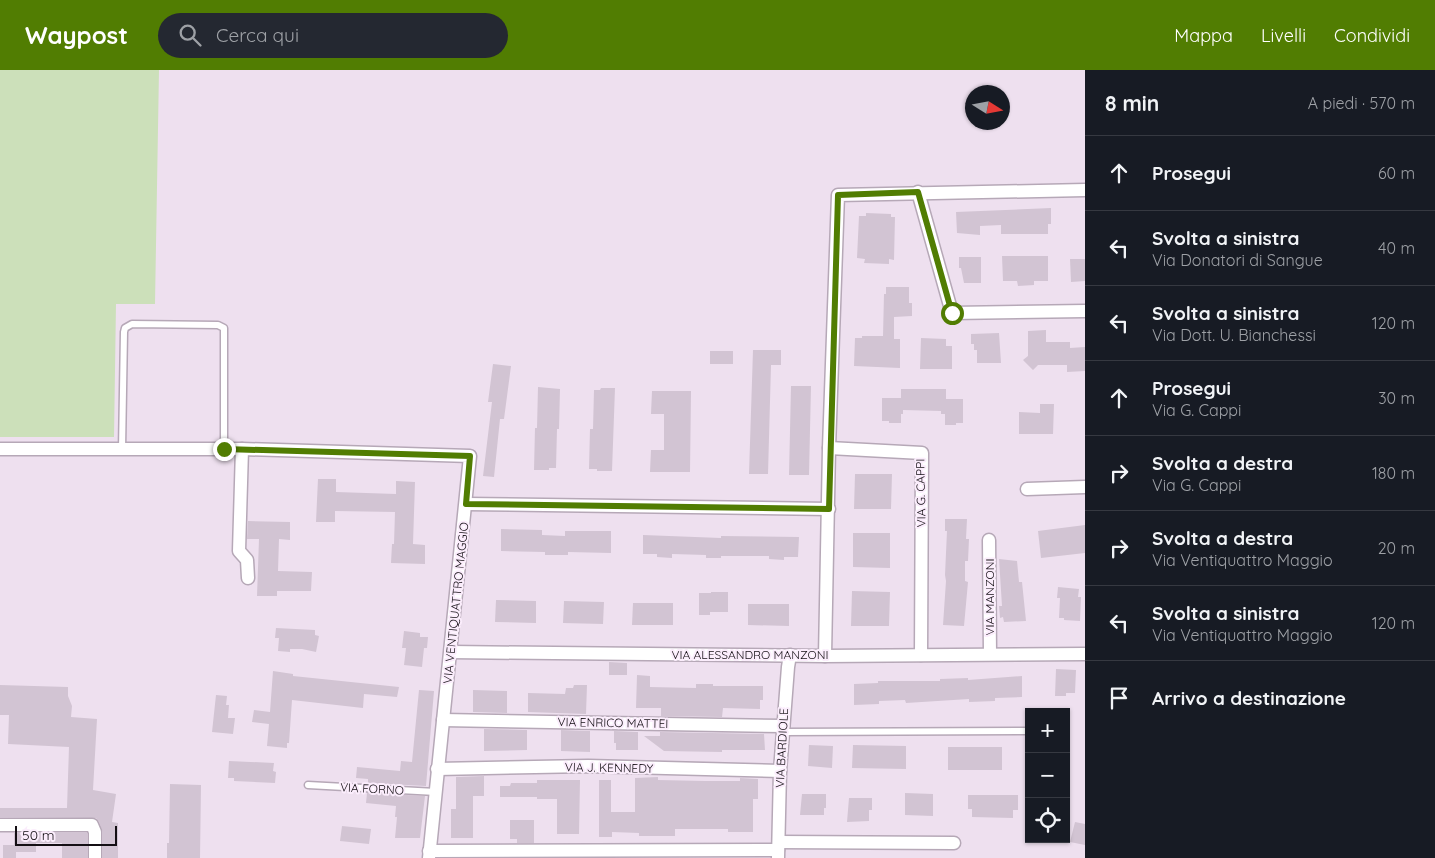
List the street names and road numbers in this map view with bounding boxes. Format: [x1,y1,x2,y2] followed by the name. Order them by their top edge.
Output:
[912,459,929,527] street label: VIA G. CAPPI
[440,521,471,685] street label: VIA VENTIQUATTRO MAGGIO
[982,558,997,636] street label: VIA MANZONI
[671,647,829,662] street label: VIA ALESSANDRO MANZONI
[772,708,791,788] street label: VIA BARDIOLE
[558,714,668,731] street label: VIA ENRICO MATTEI
[565,759,654,776] street label: VIA J. KENNEDY
[340,779,404,798] street label: VIA FORNO

